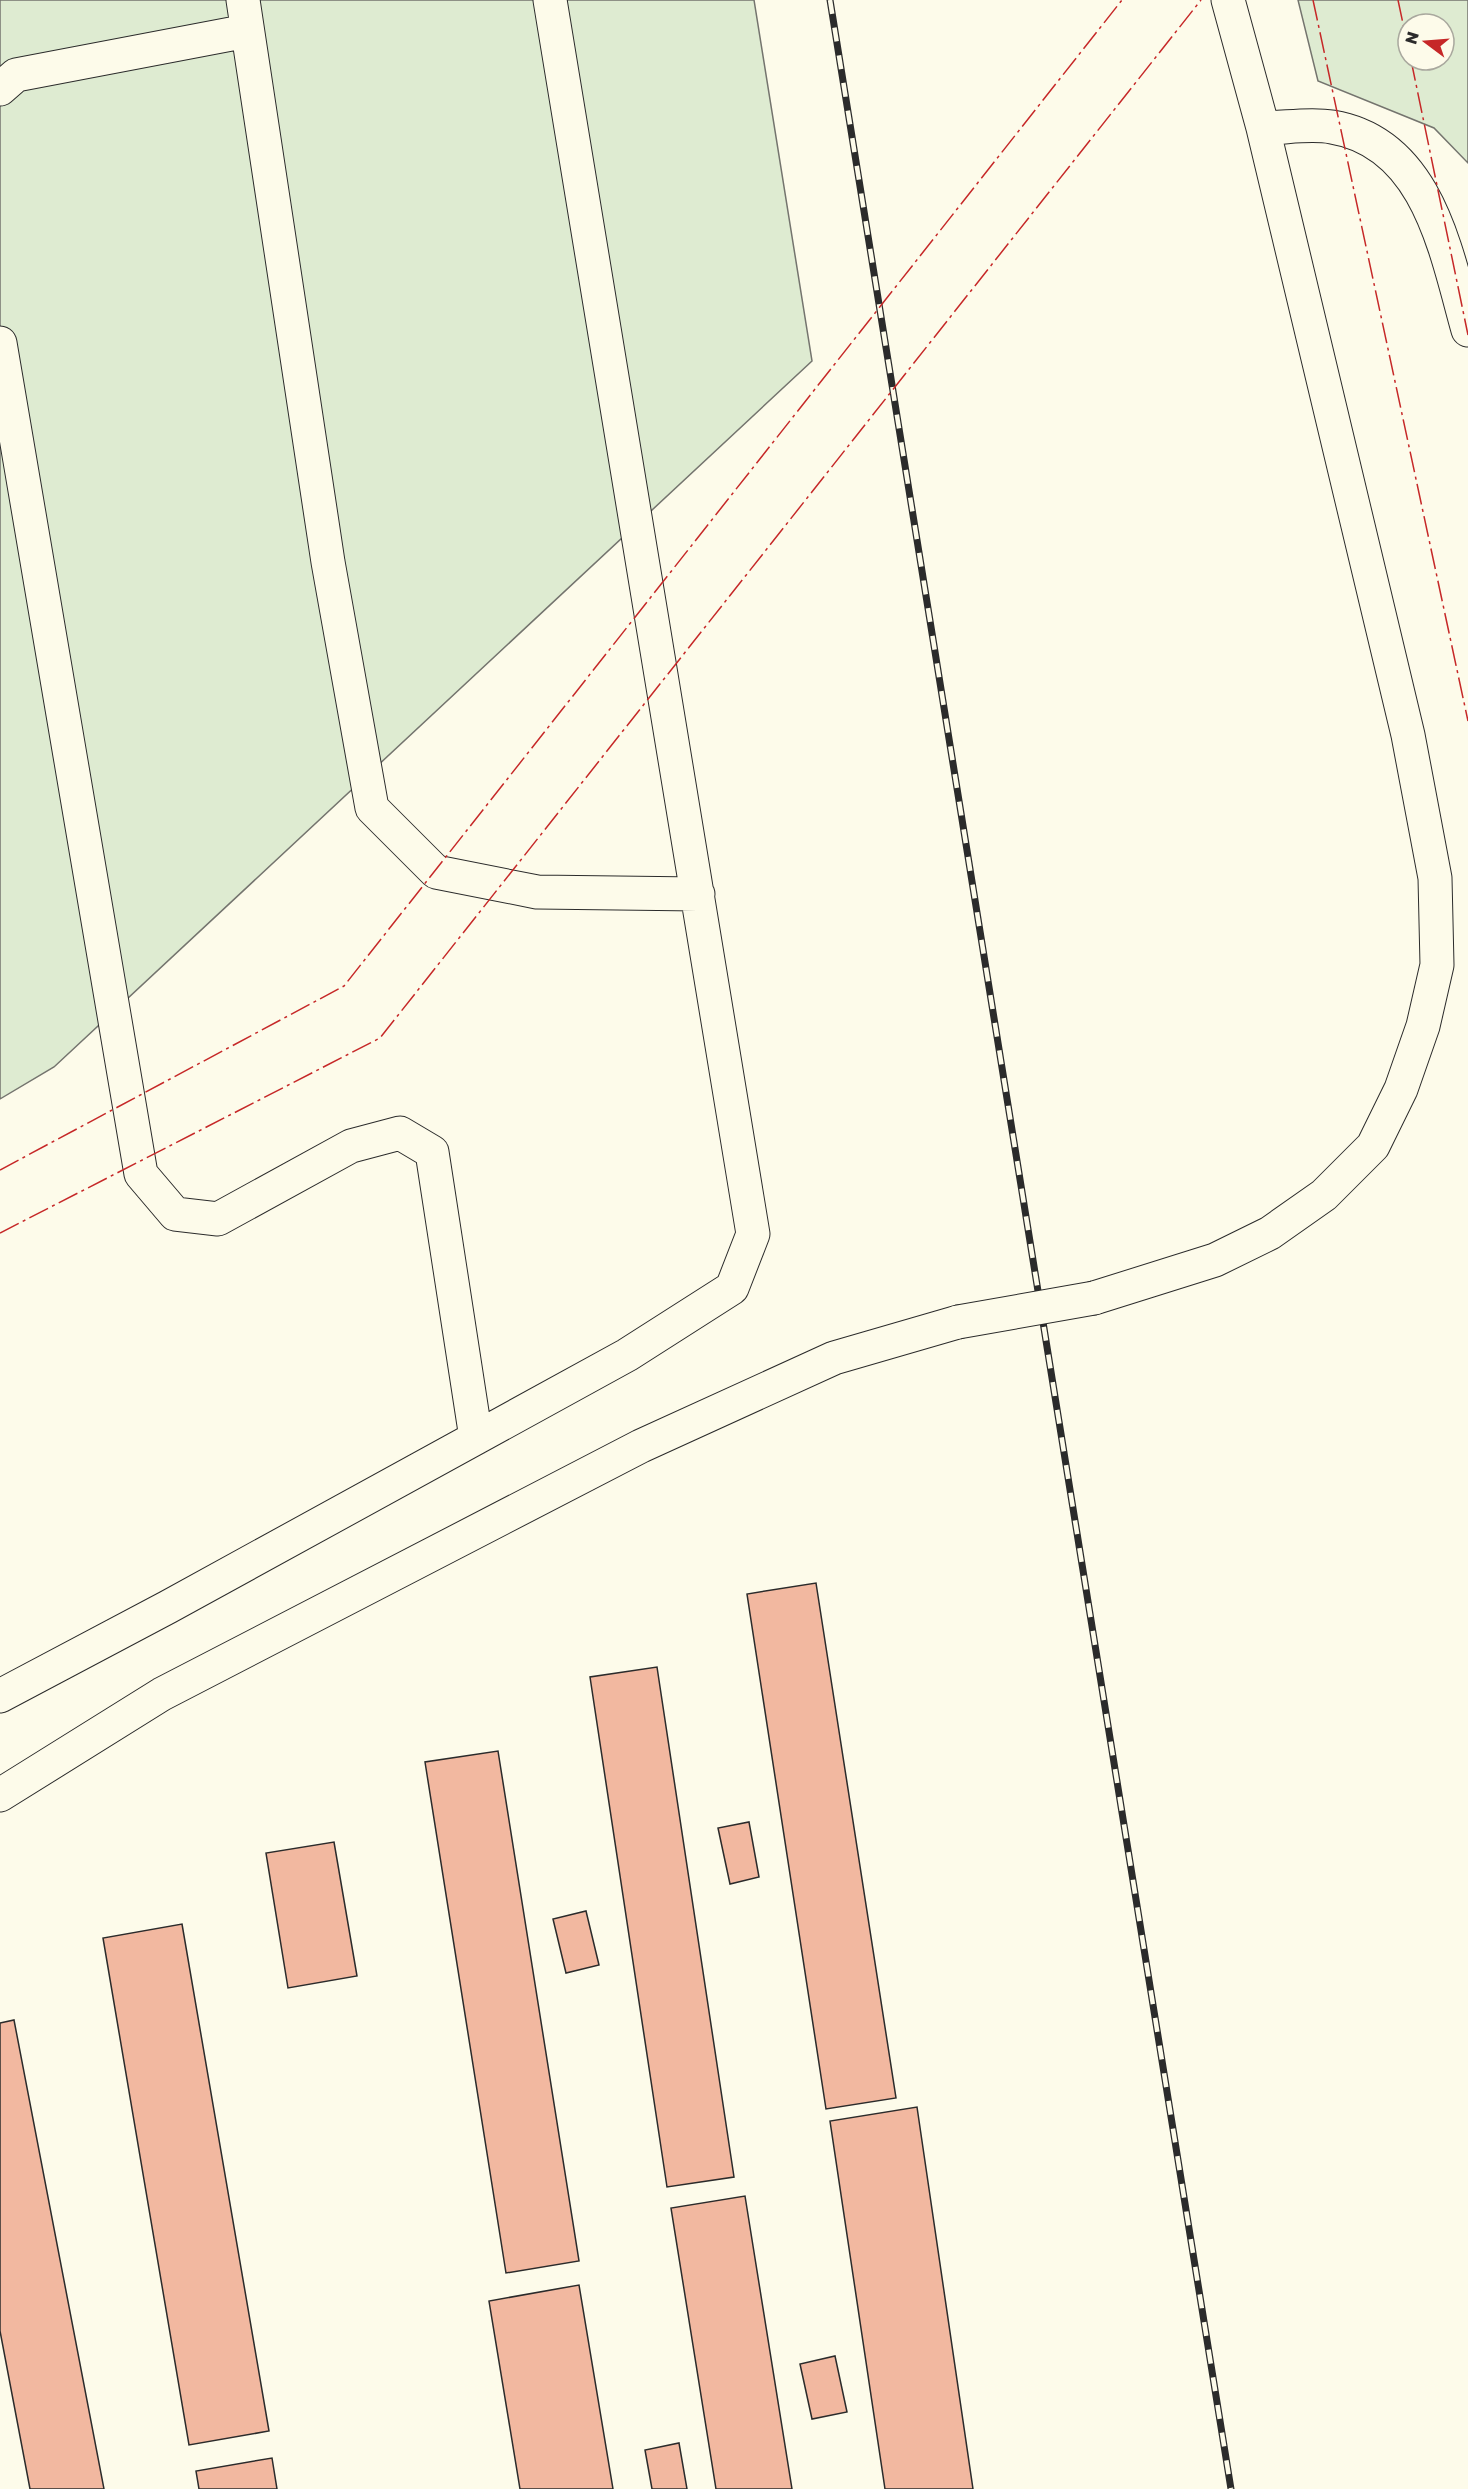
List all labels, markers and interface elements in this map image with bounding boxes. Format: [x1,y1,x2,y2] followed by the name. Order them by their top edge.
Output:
[1396,12,1456,72] north arrow
[1400,29,1423,46] text: N

